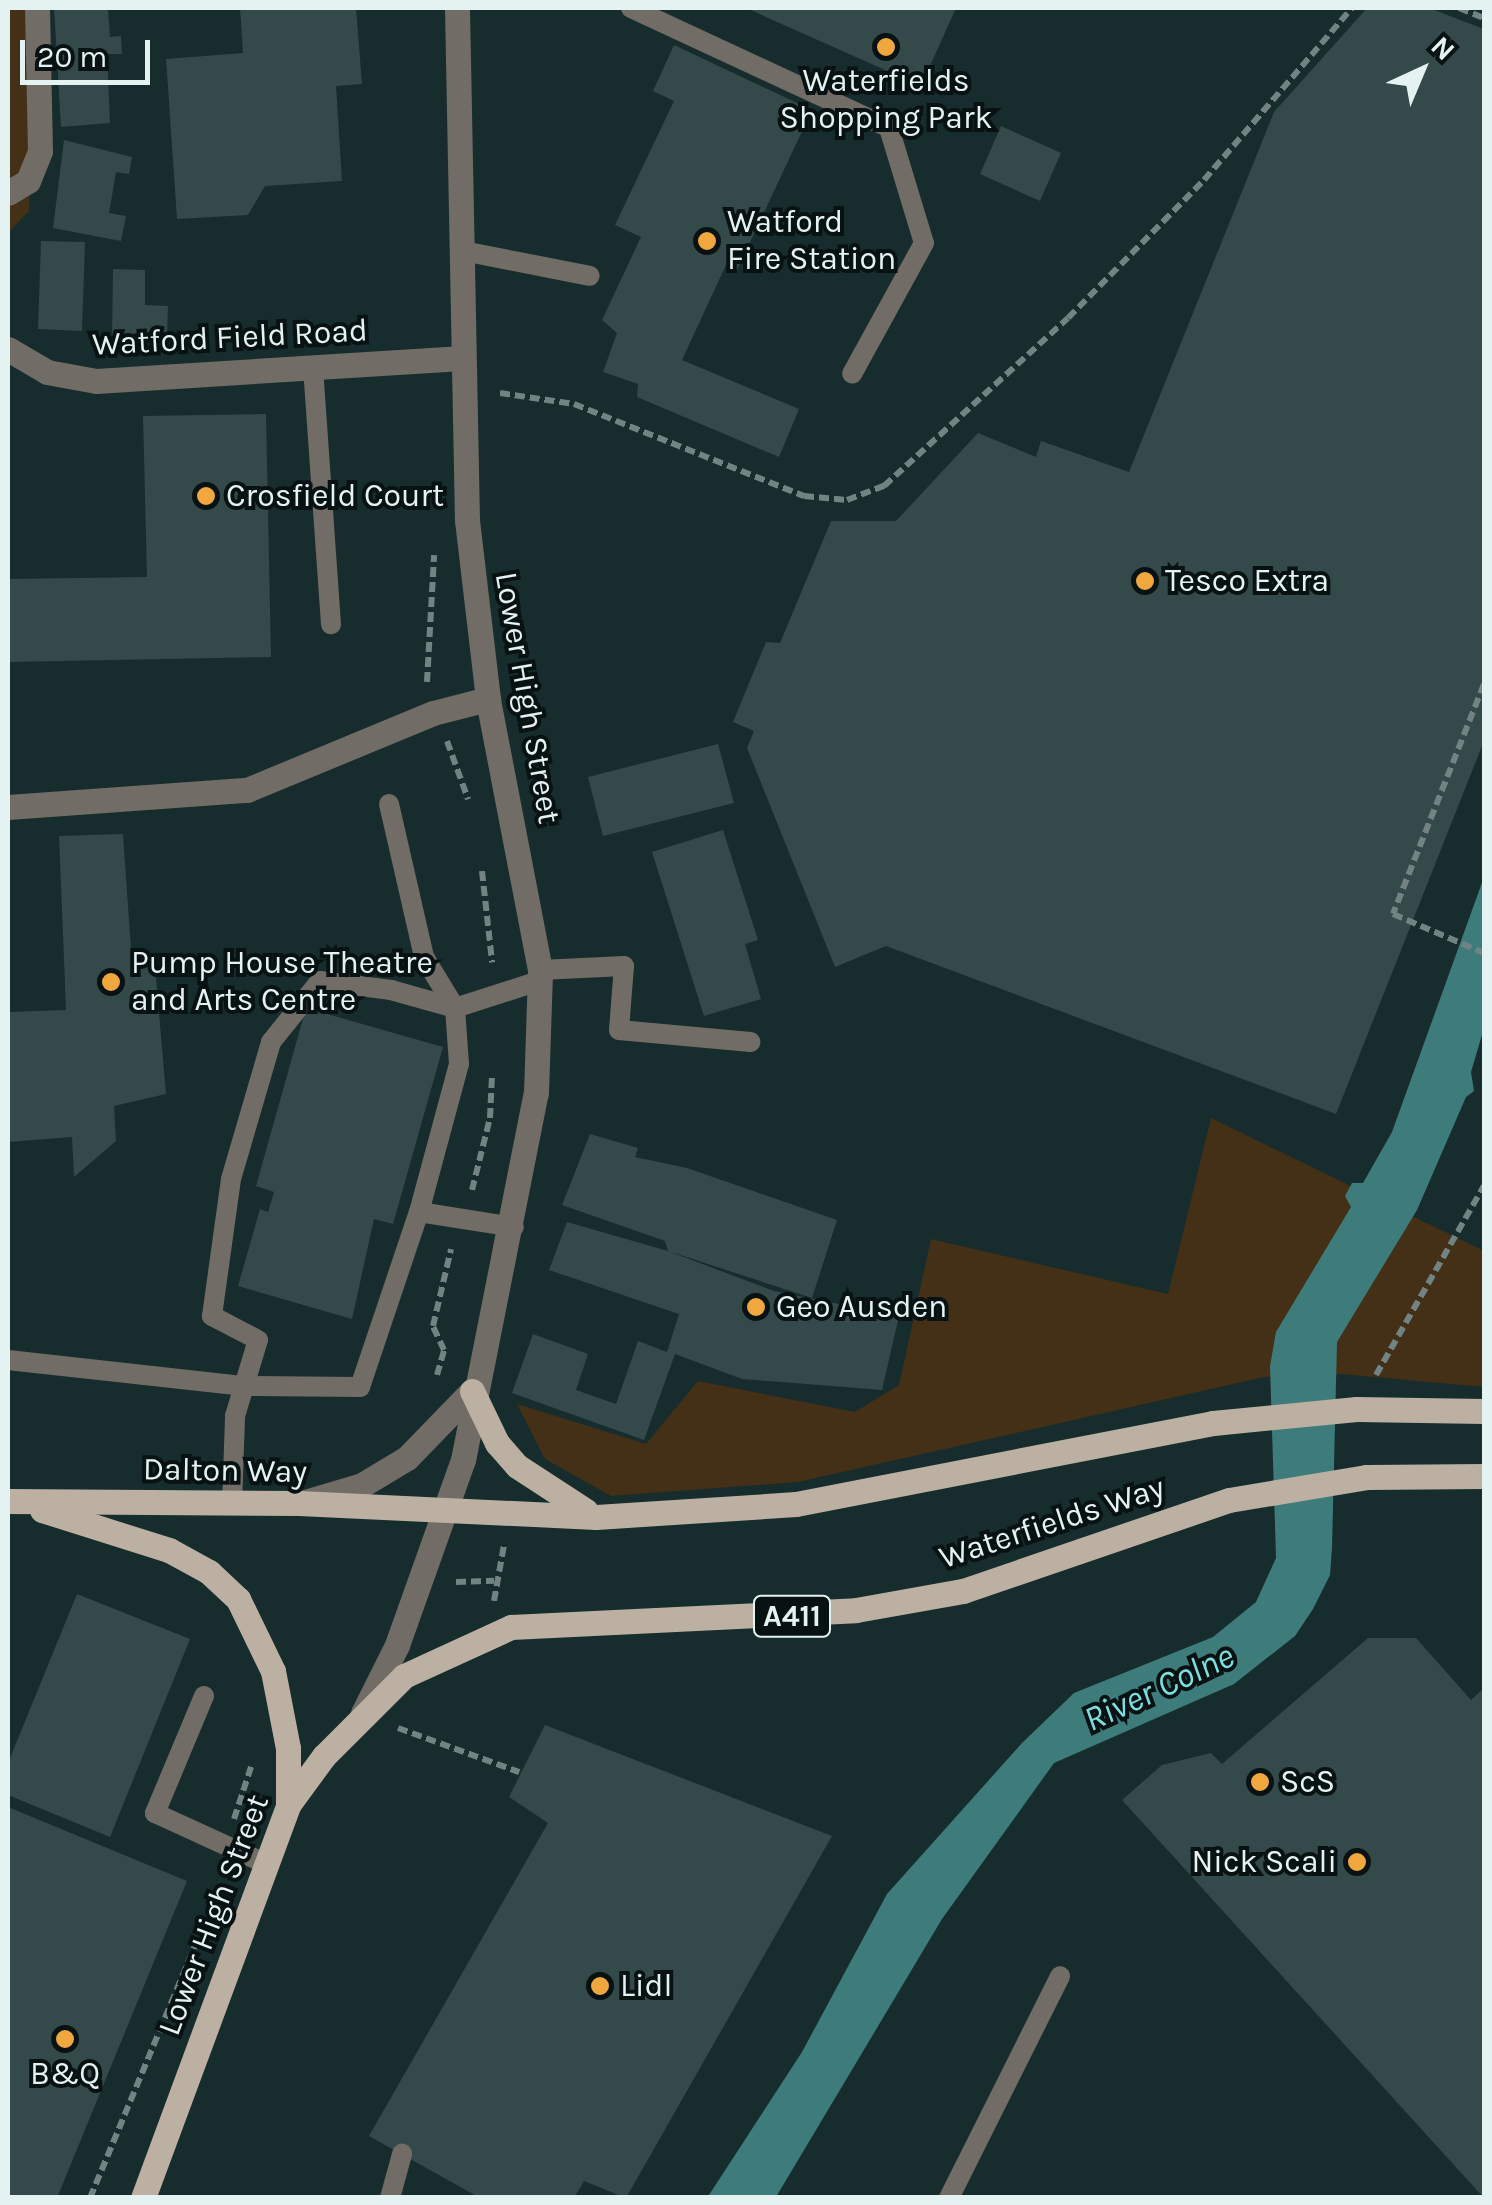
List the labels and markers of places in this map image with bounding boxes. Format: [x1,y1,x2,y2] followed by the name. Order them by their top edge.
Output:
[875,36,897,58] marker: Waterfields Shopping Park
[780,63,992,138] place label: Waterfields Shopping Park
[727,204,896,279] place label: Watford Fire Station
[696,230,718,252] marker: Watford Fire Station
[226,477,444,515] place label: Crosfield Court
[195,485,217,507] marker: Crosfield Court
[1165,562,1329,600] place label: Tesco Extra
[1134,570,1156,592] marker: Tesco Extra
[131,945,433,1020] place label: Pump House Theatre and Arts Centre
[100,971,122,993] marker: Pump House Theatre and Arts Centre
[776,1288,947,1326] place label: Geo Ausden
[745,1296,767,1318] marker: Geo Ausden
[1280,1763,1335,1801] place label: ScS
[1249,1771,1271,1793] marker: ScS
[1191,1843,1337,1881] place label: Nick Scali
[1346,1851,1368,1873] marker: Nick Scali
[620,1967,672,2005] place label: Lidl
[589,1975,611,1997] marker: Lidl
[54,2028,76,2050] marker: B&Q
[30,2055,100,2093] place label: B&Q

